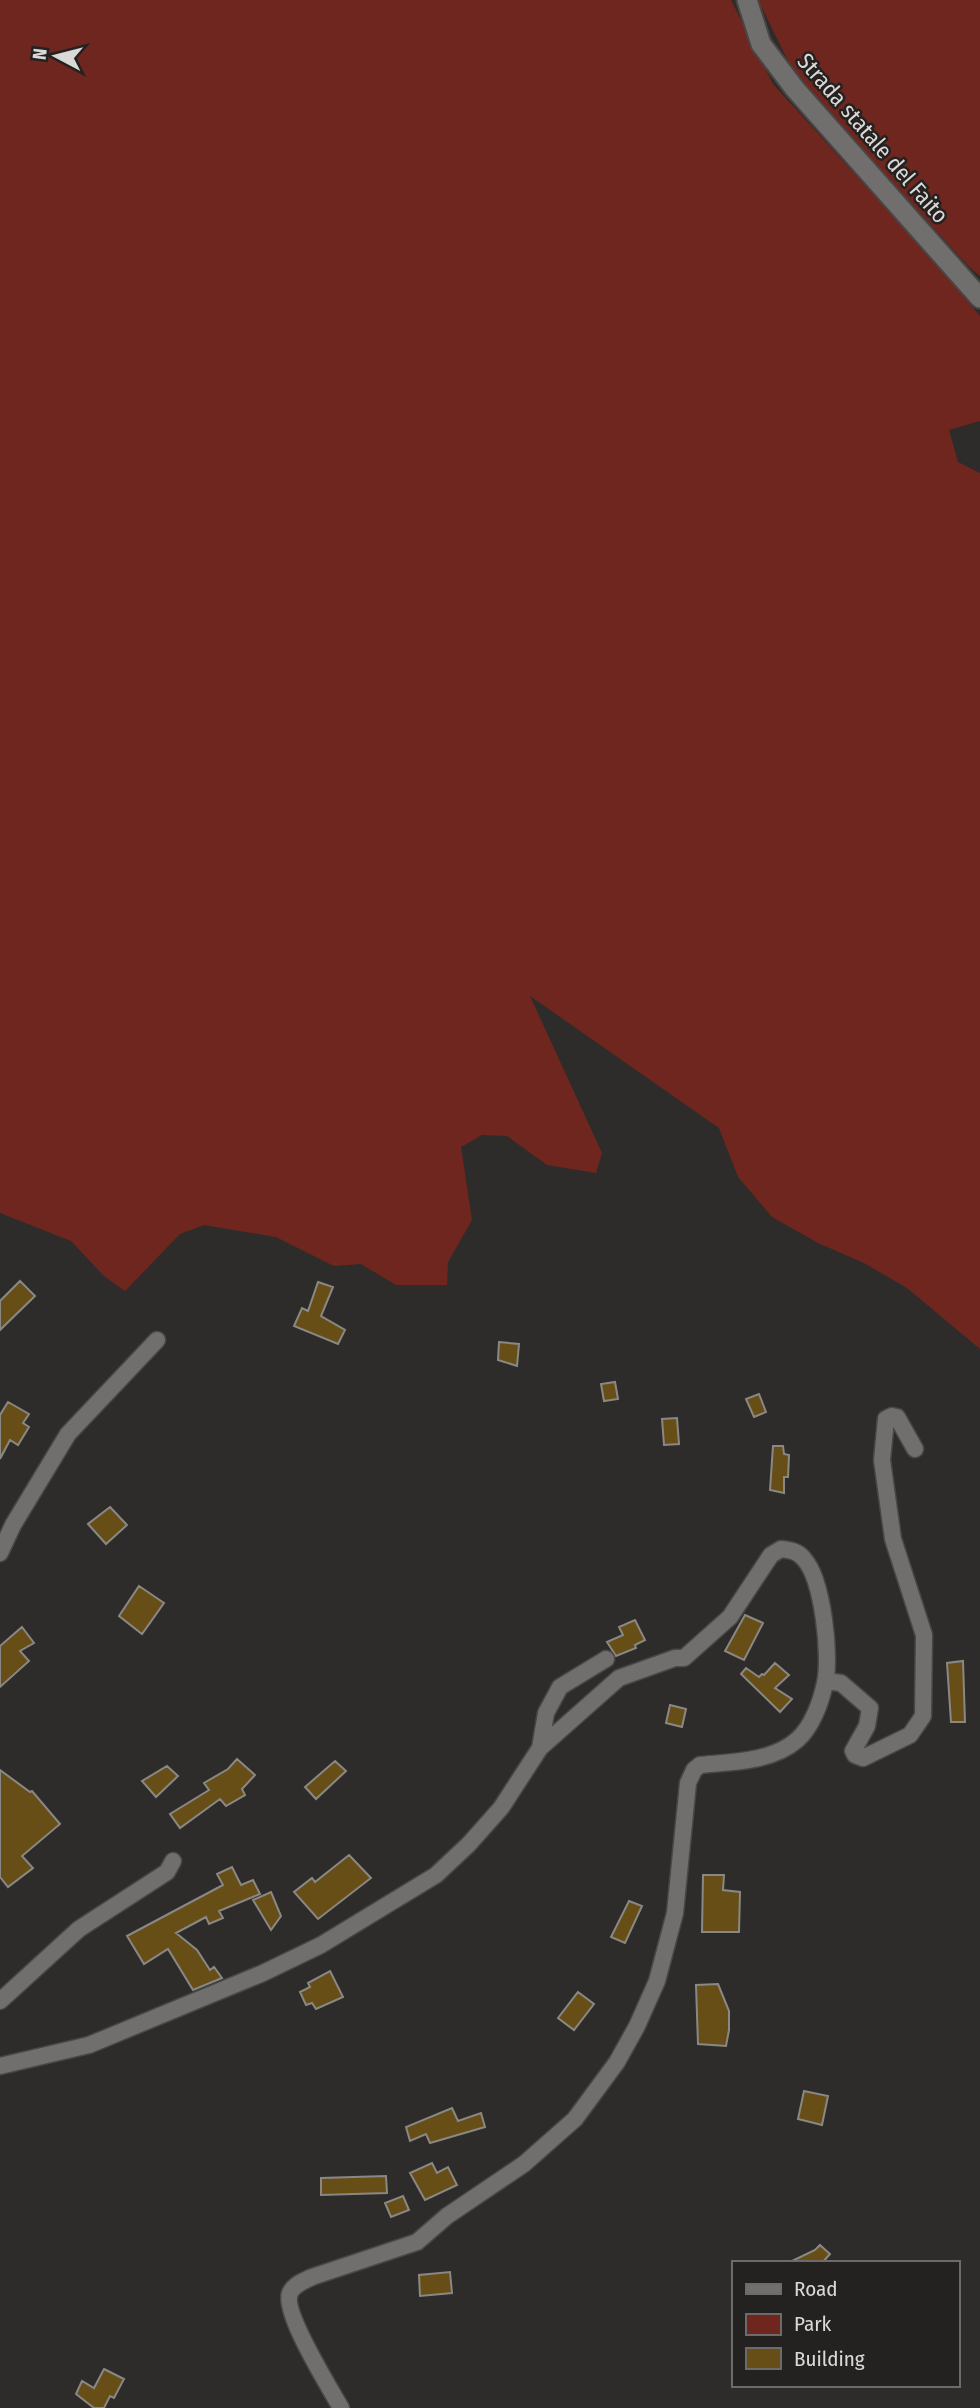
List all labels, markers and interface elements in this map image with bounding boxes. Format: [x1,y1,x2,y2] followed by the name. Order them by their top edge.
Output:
[21,21,91,91] north arrow
[28,47,52,61] text: N
[791,47,955,229] street label: Strada statale del Faito
[732,2261,959,2387] legend
[794,2276,838,2302] text: Road
[794,2311,832,2337] text: Park
[794,2346,865,2372] text: Building

